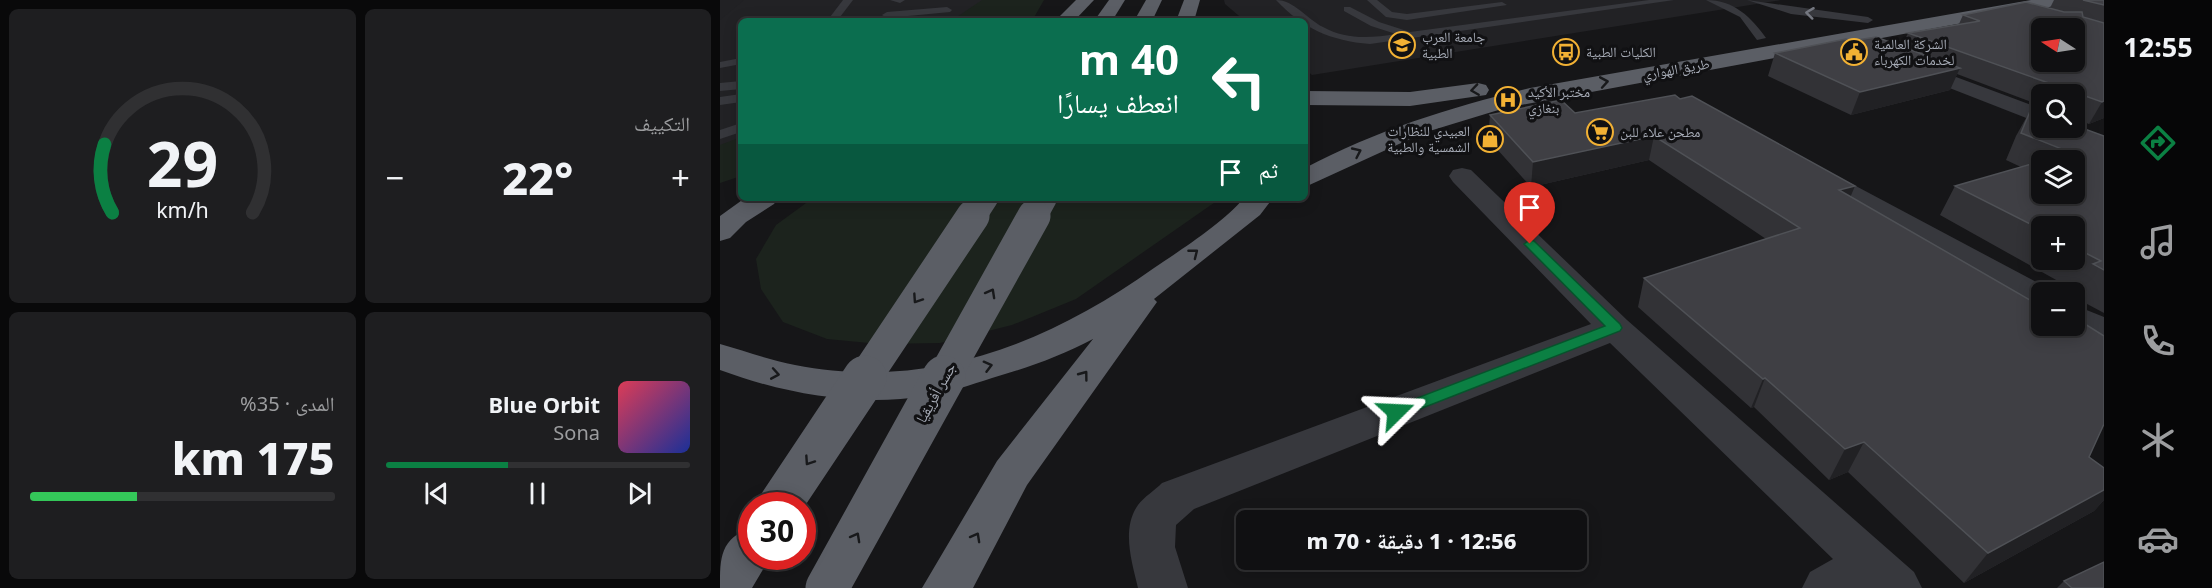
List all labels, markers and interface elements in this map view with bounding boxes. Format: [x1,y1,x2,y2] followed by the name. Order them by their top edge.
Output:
[1805,8,1814,20] one-way arrow
[2031,18,2085,72] north arrow
[2031,18,2085,336] map controls
[1422,27,1485,62] place label: جامعة العرب الطبية
[2123,28,2193,65] text: 12:55
[1079,30,1179,87] text: 40 m
[1387,30,1417,60] school or university icon: جامعة العرب الطبية
[1874,34,1955,69] place label: الشركة العالمية لخدمات الكهرباء
[1551,37,1581,67] bus stop icon: الكليات الطبية
[1839,37,1869,67] public building icon: الشركة العالمية لخدمات الكهرباء
[1200,42,1278,120] icon: left
[1586,42,1656,61] place label: الكليات الطبية
[1641,53,1711,86] street label: طريق الهواري
[1599,76,1609,89] one-way arrow
[1528,82,1590,120] place label: مختبر الأكيد بنغازي
[1057,84,1179,121] text: انعطف يسارًا
[1470,84,1480,96] one-way arrow
[2031,84,2085,138] button: search
[1493,85,1523,115] hospital icon: مختبر الأكيد بنغازي
[634,110,690,137] text: التكييف
[1585,117,1615,147] supermarket icon: مطحن علاء للبن
[147,120,218,205] text: 29
[1387,121,1470,156] place label: العبيدي للنظارات الشمسية والطبية
[1620,122,1700,141] place label: مطحن علاء للبن
[2137,122,2179,164] icon: directions
[1475,124,1505,154] shop icon: العبيدي للنظارات الشمسية والطبية
[502,147,573,208] text: 22°
[1350,148,1361,160] one-way arrow
[2031,150,2085,204] button: layers
[1259,154,1278,184] text: ثم
[386,155,404,200] text: −
[671,155,690,200] text: +
[1214,156,1247,189] icon: arrive
[1504,182,1555,244] pin
[1513,191,1546,224] icon: arrive
[156,195,209,224] text: km/h
[2031,216,2085,270] button: +
[2137,221,2179,263] icon: music
[1187,250,1198,261] one-way arrow
[2031,282,2085,336] button: −
[984,289,995,299] one-way arrow
[913,292,924,303] one-way arrow
[2137,320,2179,362] icon: phone
[910,359,960,426] street label: جسر أفريقيا
[982,361,993,373] one-way arrow
[770,368,780,380] one-way arrow
[1077,371,1088,382] one-way arrow
[1364,380,1428,444] position arrow
[488,389,600,419] text: Blue Orbit
[240,390,335,417] text: المدى · 35%
[553,419,600,446] text: Sona
[2137,419,2179,461] icon: climate
[172,427,335,488] text: 175 km
[805,454,816,465] one-way arrow
[420,477,453,510] icon: previous
[521,477,554,510] icon: pause
[623,477,656,510] icon: next
[738,492,816,570] speed limit sign: 30
[2137,518,2179,560] icon: car
[1306,525,1517,555] text: 12:56 · 1 دقيقة · 70 m
[849,533,860,543] one-way arrow
[968,533,980,543] one-way arrow

